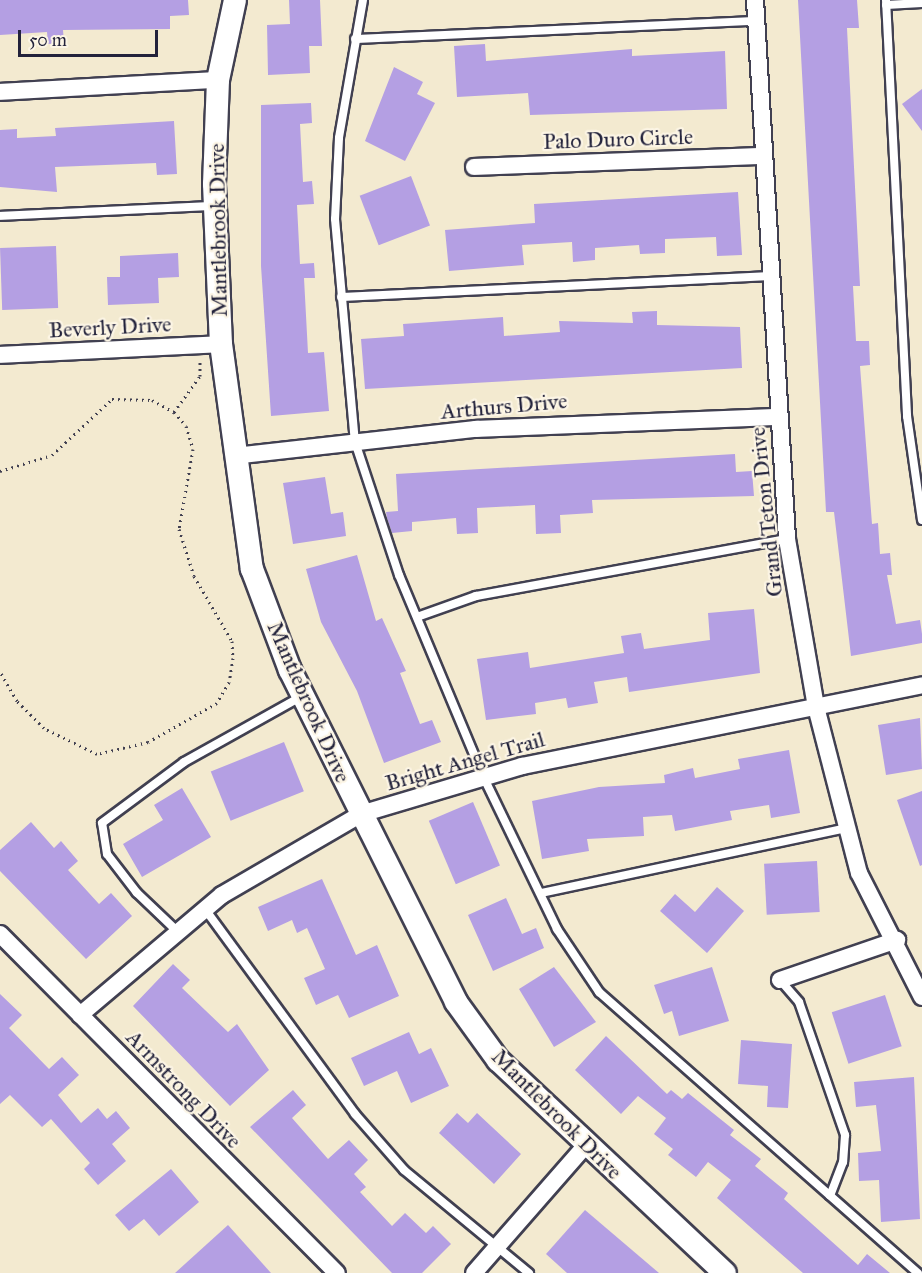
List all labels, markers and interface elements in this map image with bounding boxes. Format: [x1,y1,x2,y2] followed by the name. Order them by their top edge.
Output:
[21,18,160,56] scale bar
[29,29,67,51] text: 50 m
[543,123,693,155] street label: Palo Duro Circle
[203,143,233,317] street label: Mantlebrook Drive
[48,311,172,343] street label: Beverly Drive
[440,387,568,425] street label: Arthurs Drive
[744,426,788,598] street label: Grand Teton Drive
[262,617,356,787] street label: Mantlebrook Drive
[382,726,548,796] street label: Bright Angel Trail
[121,1024,247,1154] street label: Armstrong Drive
[486,1043,628,1185] street label: Mantlebrook Drive

